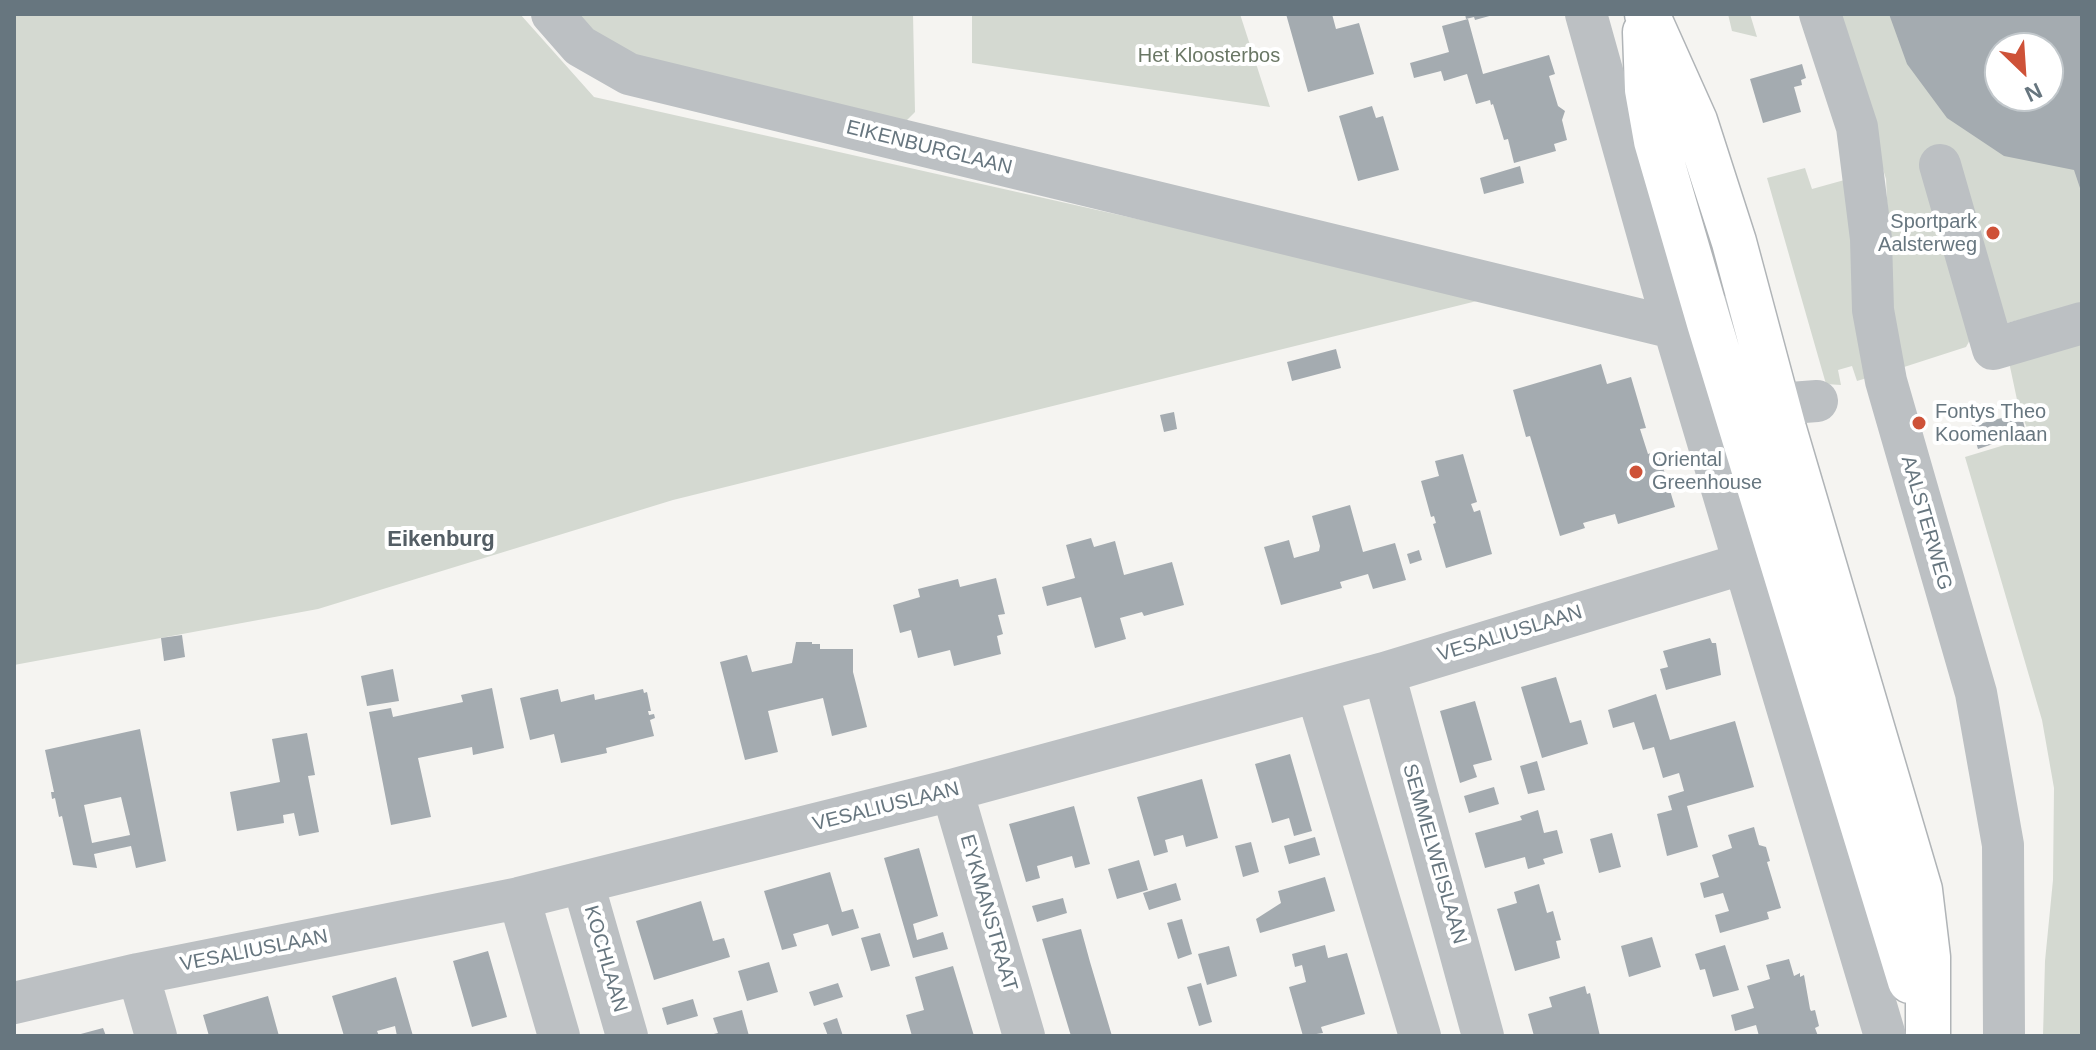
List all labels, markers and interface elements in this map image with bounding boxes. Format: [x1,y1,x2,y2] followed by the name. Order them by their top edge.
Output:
[1984,32,2064,112] north arrow
[1138,44,1280,68] park label: Het Kloosterbos
[2021,78,2046,107] text: N
[844,116,1014,180] street label: EIKENBURGLAAN
[1878,210,1977,257] place label: Sportpark Aalsterweg
[1984,224,2002,242] marker: Sportpark Aalsterweg
[1935,400,2047,447] place label: Fontys Theo Koomenlaan
[1910,414,1928,432] marker: Fontys Theo Koomenlaan
[1652,448,1762,495] place label: Oriental Greenhouse
[1895,453,1957,593] street label: AALSTERWEG
[1627,463,1645,481] marker: Oriental Greenhouse
[387,527,495,553] district label: Eikenburg
[1435,601,1585,667] street label: VESALIUSLAAN
[1397,761,1471,947] street label: SEMMELWEISLAAN
[810,777,962,837] street label: VESALIUSLAAN
[954,832,1022,994] street label: EYKMANSTRAAT
[578,903,632,1015] street label: KOCHLAAN
[178,925,330,977] street label: VESALIUSLAAN

